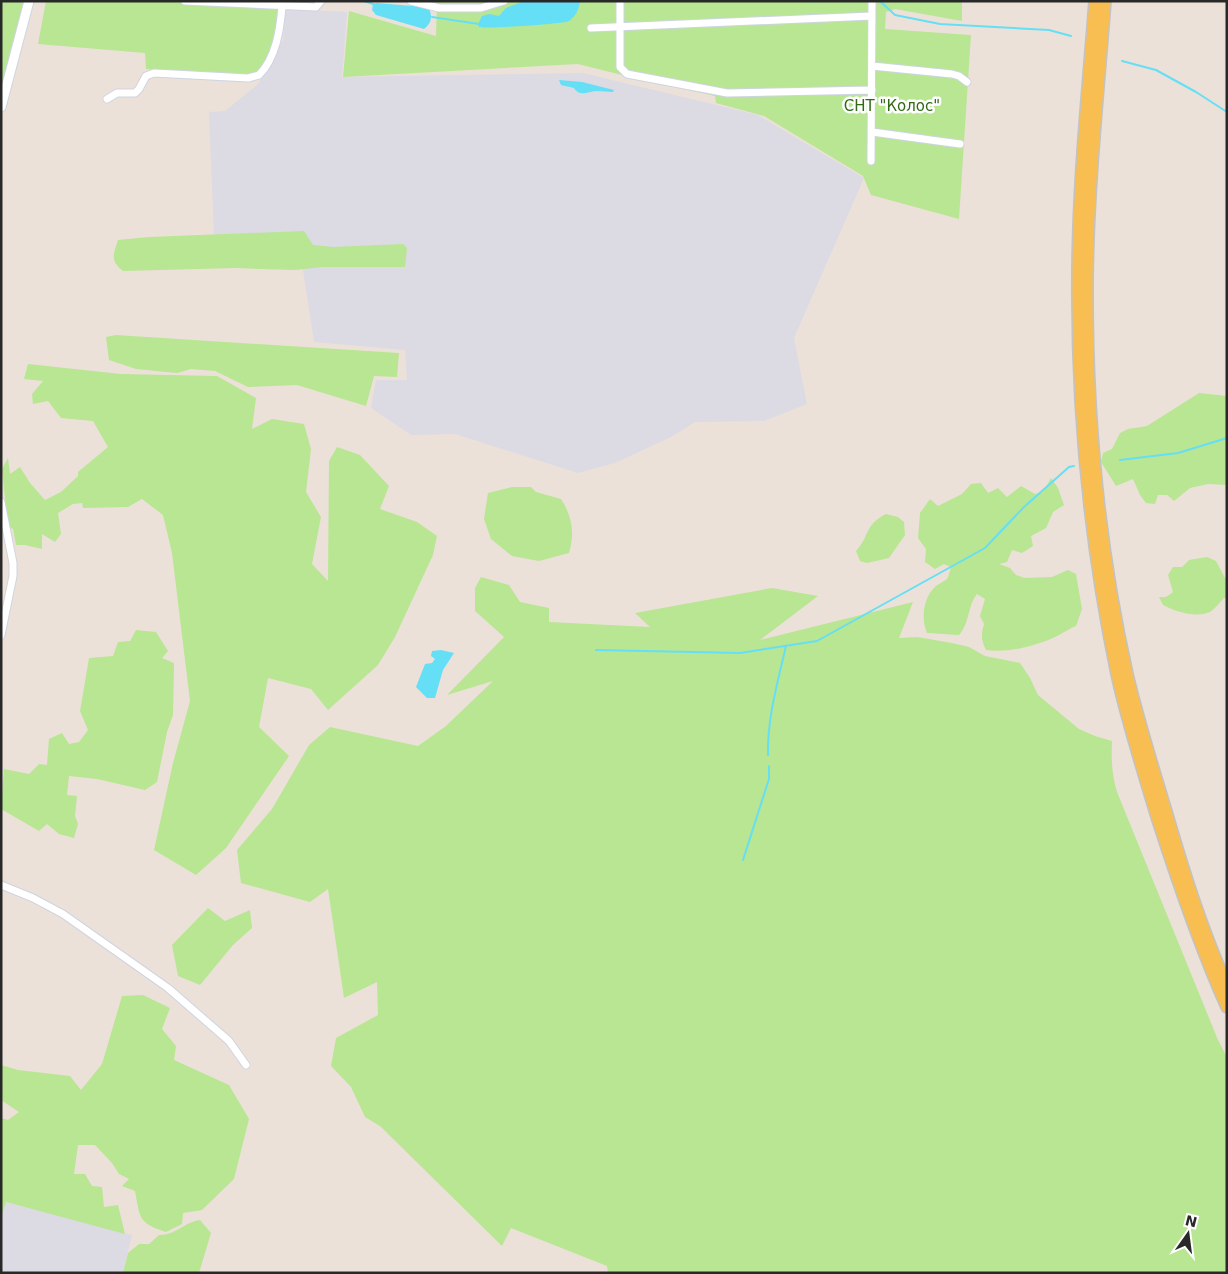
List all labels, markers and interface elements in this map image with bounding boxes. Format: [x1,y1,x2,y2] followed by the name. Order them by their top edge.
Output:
[844,97,940,115] park label: СНТ "Колос"
[1163,1209,1213,1259] north arrow
[1184,1212,1199,1231] text: N

